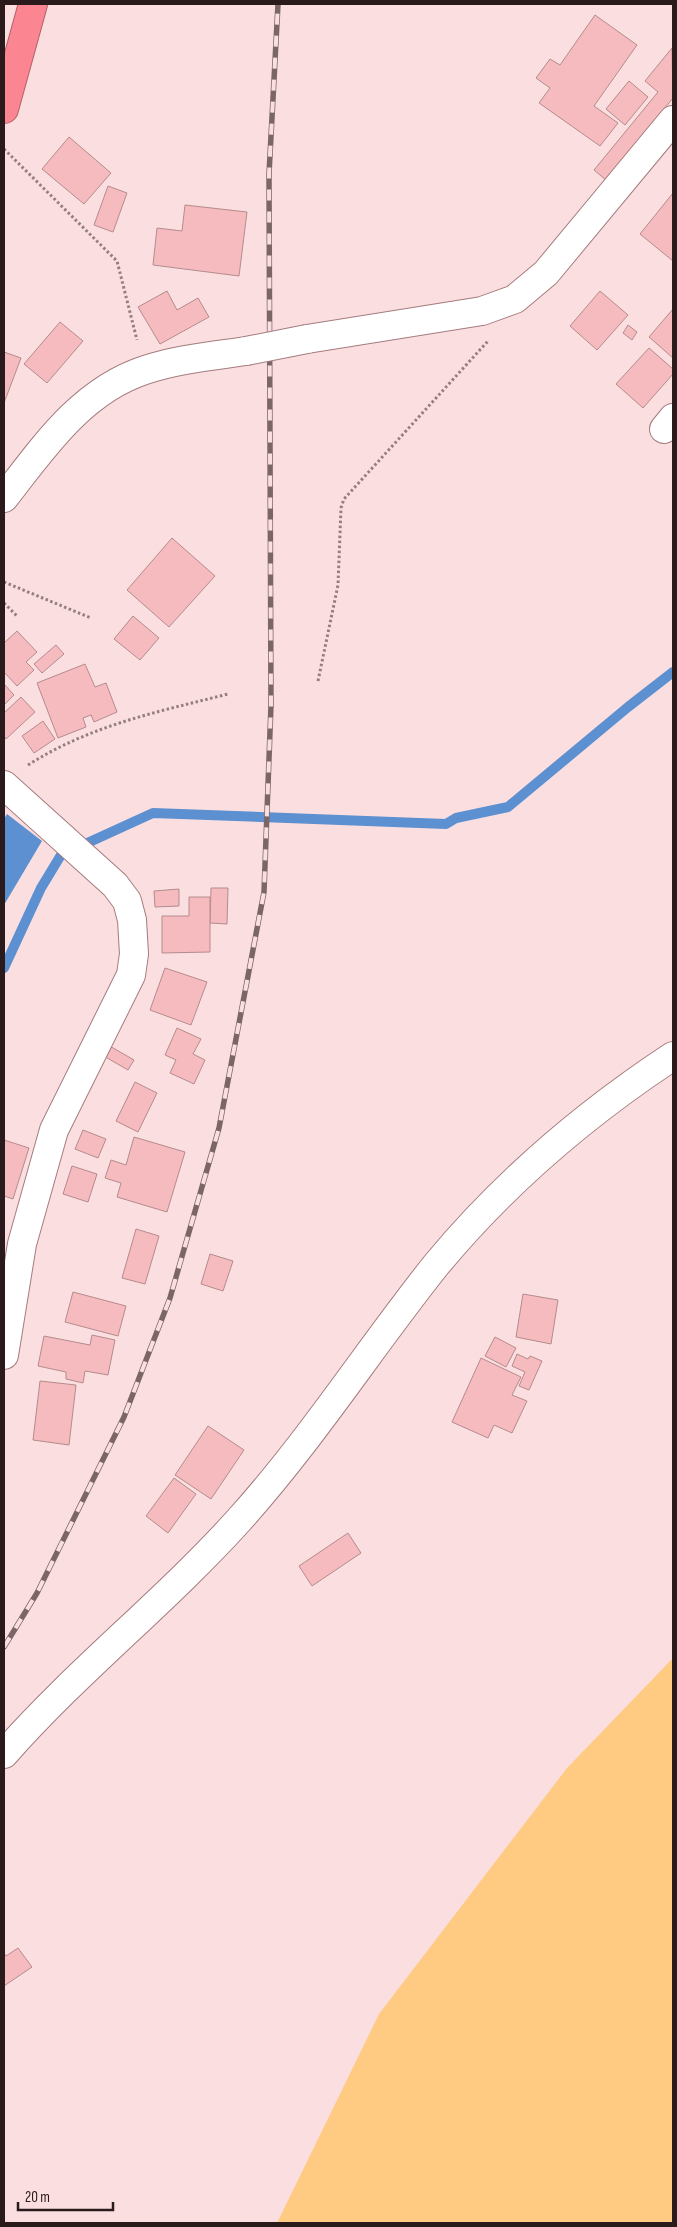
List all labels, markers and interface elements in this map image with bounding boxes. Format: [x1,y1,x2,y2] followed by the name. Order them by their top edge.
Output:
[18,2180,112,2212] scale bar
[25,2188,50,2207] text: 20 m

